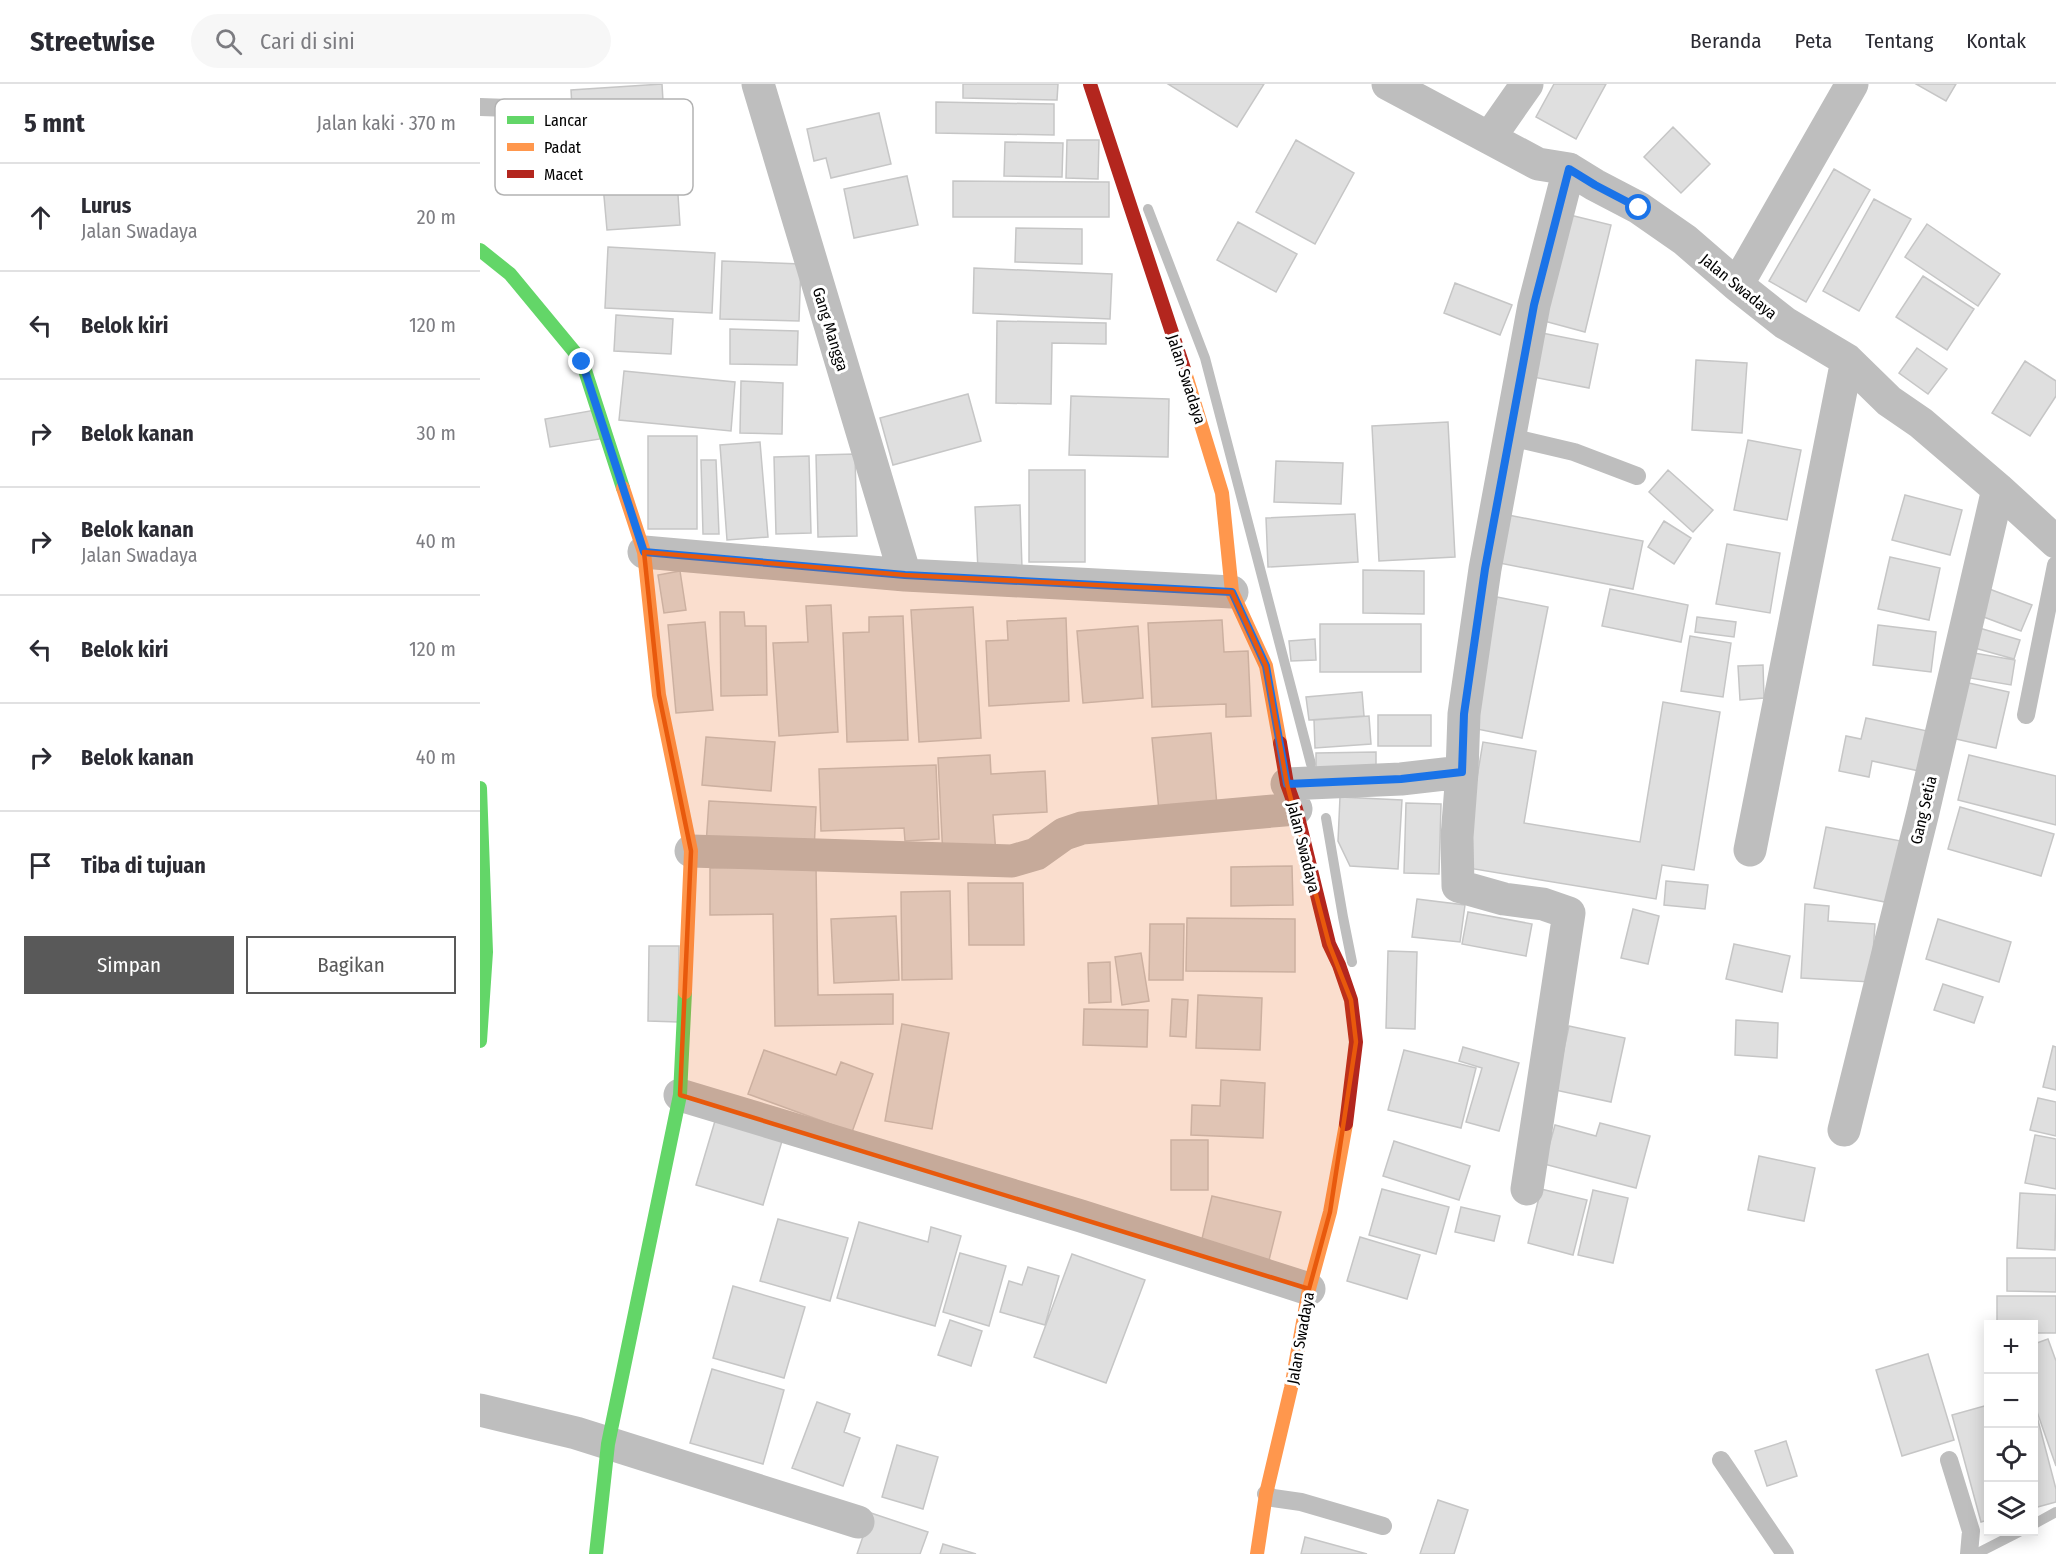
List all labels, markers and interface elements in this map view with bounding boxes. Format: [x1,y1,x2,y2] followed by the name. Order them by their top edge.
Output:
[191,14,611,68] search box
[30,25,155,58] text: Streetwise
[212,25,245,58] icon: search
[260,28,355,55] text: Cari di sini
[1690,28,1762,54] text: Beranda
[1795,28,1832,54] text: Peta
[1865,28,1933,54] text: Tentang
[1966,28,2026,54] text: Kontak
[495,99,693,195] legend
[24,108,85,139] text: 5 mnt
[317,111,456,135] text: Jalan kaki · 370 m
[544,111,588,130] text: Lancar
[544,138,582,157] text: Padat
[544,165,584,184] text: Macet
[81,192,131,219] text: Lurus
[1625,194,1651,220] route start
[24,201,57,234] icon: ahead
[417,205,456,229] text: 20 m
[81,219,198,243] text: Jalan Swadaya
[1696,250,1781,323] street label: Jalan Swadaya
[809,285,852,374] street label: Gang Mangga
[24,309,57,342] icon: left
[81,312,169,339] text: Belok kiri
[409,313,456,337] text: 120 m
[1163,332,1210,427] street label: Jalan Swadaya
[568,348,594,374] route end
[24,417,57,450] icon: right
[81,420,194,447] text: Belok kanan
[416,421,456,445] text: 30 m
[81,516,194,543] text: Belok kanan
[24,525,57,558] icon: right
[416,529,456,553] text: 40 m
[81,543,198,567] text: Jalan Swadaya
[24,633,57,666] icon: left
[81,636,169,663] text: Belok kiri
[409,637,456,661] text: 120 m
[24,741,57,774] icon: right
[81,744,194,771] text: Belok kanan
[416,745,456,769] text: 40 m
[1906,774,1941,846] street label: Gang Setia
[1283,800,1324,895] street label: Jalan Swadaya
[24,849,57,882] icon: arrive
[81,852,206,879] text: Tiba di tujuan
[24,936,234,994] button: Simpan
[246,936,456,994] button: Bagikan
[1283,1290,1318,1386] street label: Jalan Swadaya
[1984,1320,2038,1536] map controls
[1984,1320,2038,1374] button: +
[1984,1374,2038,1428] button: −
[1984,1428,2038,1482] button: locate
[1984,1482,2038,1536] button: layers

